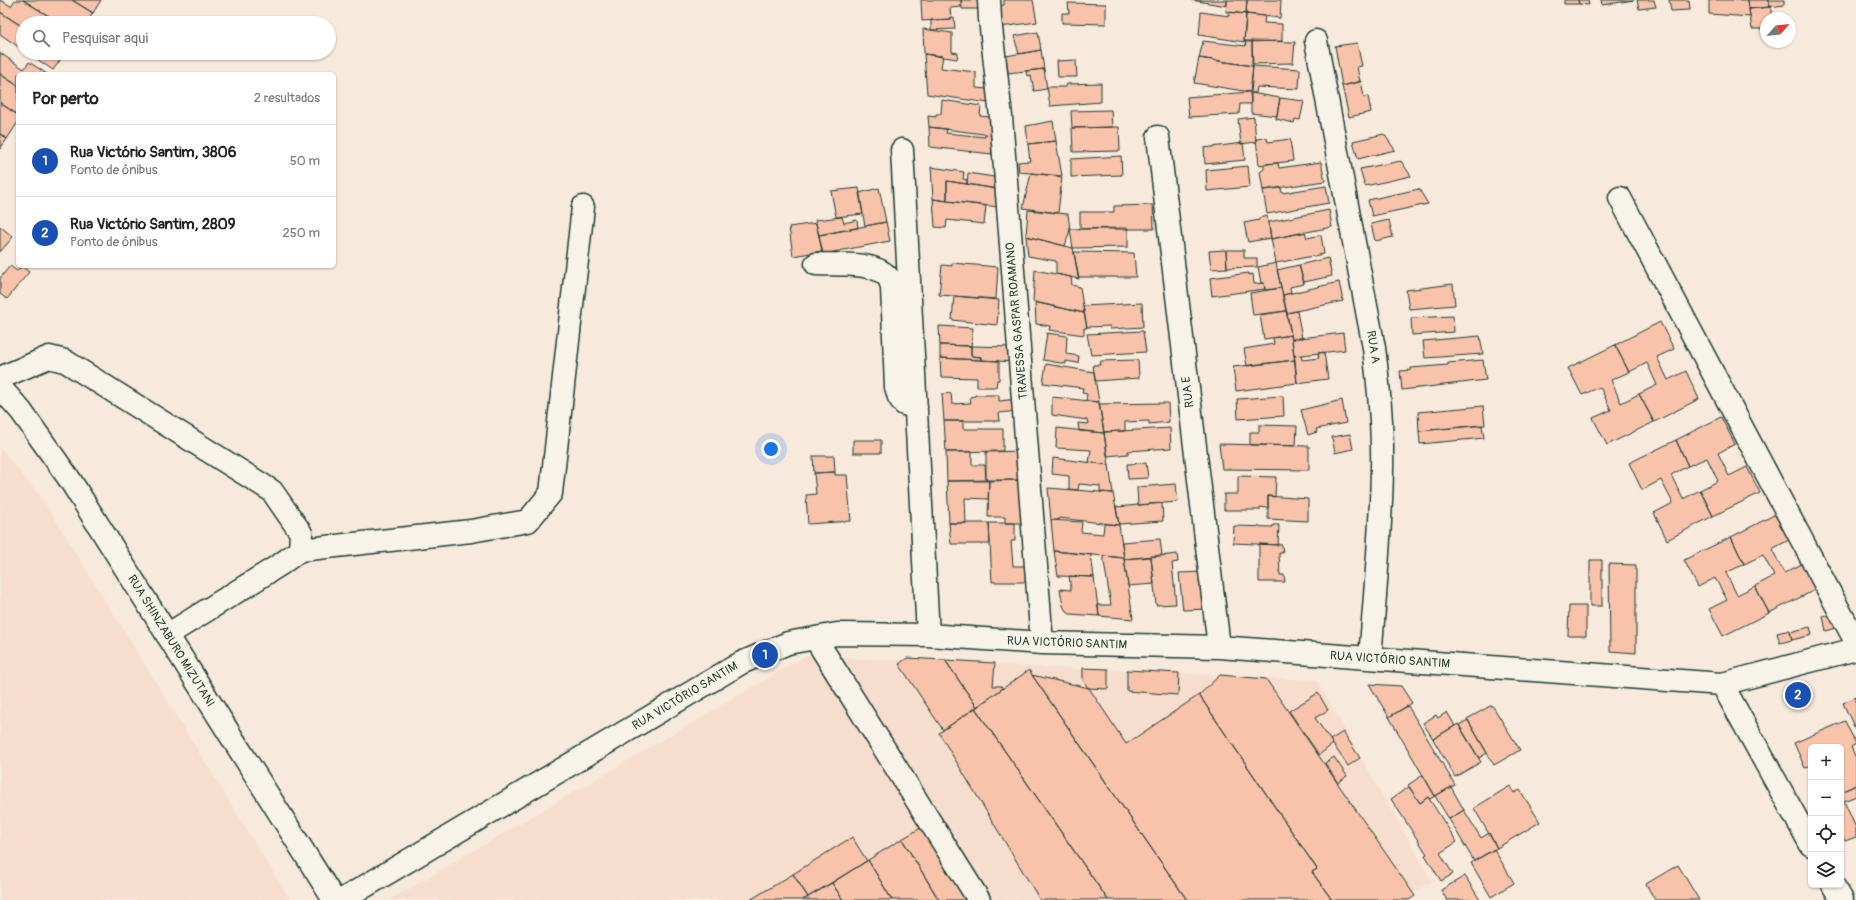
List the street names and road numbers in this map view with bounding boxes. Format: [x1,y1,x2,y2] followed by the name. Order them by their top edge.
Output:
[1003,241,1031,400] street label: TRAVESSA GASPAR ROAMANO
[1363,329,1383,365] street label: RUA A
[1179,375,1197,409] street label: RUA E
[124,572,218,710] street label: RUA SHINZABURO MIZUTANI
[1007,632,1128,653] street label: RUA VICTÓRIO SANTIM
[1330,647,1451,672] street label: RUA VICTÓRIO SANTIM
[629,658,741,733] street label: RUA VICTÓRIO SANTIM

